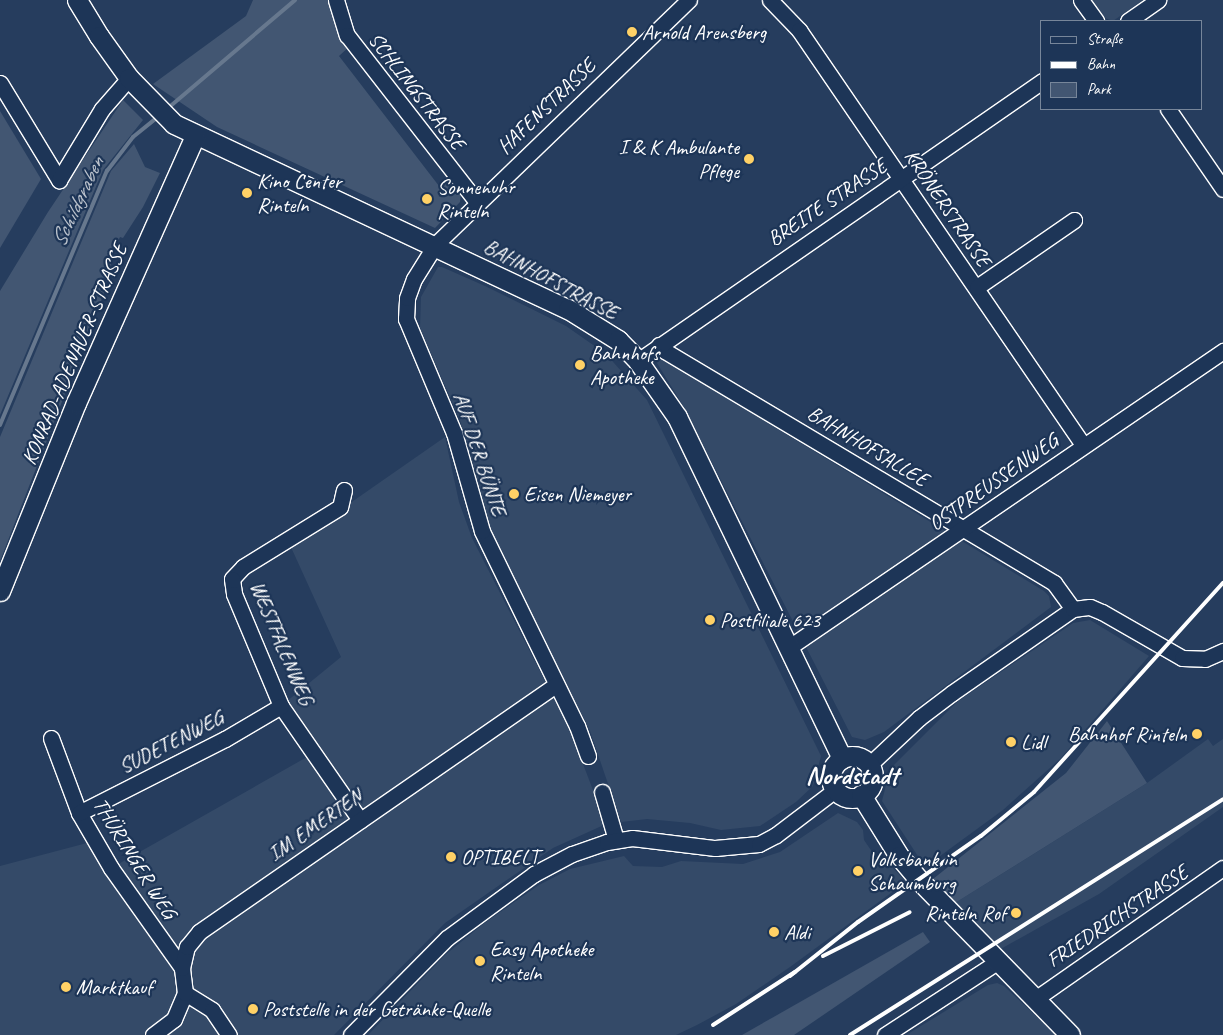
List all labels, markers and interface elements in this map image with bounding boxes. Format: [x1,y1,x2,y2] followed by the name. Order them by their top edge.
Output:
[642,19,766,45] place label: Arnold Arensberg
[1040,20,1203,110] legend
[626,26,638,38] marker: Arnold Arensberg
[363,27,471,155] street label: SCHLINGSTRASSE
[1087,30,1122,49] text: Straße
[492,53,600,159] street label: HAFENSTRASSE
[1087,55,1115,74] text: Bahn
[1087,80,1111,99] text: Park
[619,134,739,184] place label: I & K Ambulante Pflege
[899,144,997,272] street label: KRÖNERSTRASSE
[46,153,110,251] water label: Schildgraben
[743,153,755,165] marker: I & K Ambulante Pflege
[763,153,891,251] street label: BREITE STRASSE
[257,168,341,218] place label: Kino Center Rinteln
[437,174,515,224] place label: Sonnenuhr Rinteln
[241,187,253,199] marker: Kino Center Rinteln
[421,193,433,205] marker: Sonnenuhr Rinteln
[480,233,622,325] street label: BAHNHOFSTRASSE
[16,240,132,468] street label: KONRAD-ADENAUER-STRASSE
[590,340,660,390] place label: Bahnhofs Apotheke
[574,359,586,371] marker: Bahnhofs Apotheke
[448,389,512,519] street label: AUF DER BÜNTE
[803,400,933,492] street label: BAHNHOFSALLEE
[923,428,1063,536] street label: OSTPREUSSENWEG
[524,481,631,507] place label: Eisen Niemeyer
[508,488,520,500] marker: Eisen Niemeyer
[245,578,319,708] street label: WESTFALENWEG
[720,607,820,633] place label: Postfiliale 623
[704,614,716,626] marker: Postfiliale 623
[115,705,227,779] street label: SUDETENWEG
[1068,721,1187,747] place label: Bahnhof Rinteln
[1191,728,1203,740] marker: Bahnhof Rinteln
[1021,729,1046,755] place label: Lidl
[1005,736,1017,748] marker: Lidl
[806,760,898,792] district label: Nordstadt
[263,783,367,867] street label: IM EMERTEN
[88,793,182,923] street label: THÜRINGER WEG
[461,844,539,870] place label: OPTIBELT
[868,846,957,896] place label: Volksbank in Schaumburg
[445,851,457,863] marker: OPTIBELT
[1042,859,1192,973] street label: FRIEDRICHSTRASSE
[852,865,864,877] marker: Volksbank in Schaumburg
[925,900,1006,926] place label: Rinteln Rof
[1010,907,1022,919] marker: Rinteln Rof
[784,919,810,945] place label: Aldi
[768,926,780,938] marker: Aldi
[490,936,593,986] place label: Easy Apotheke Rinteln
[474,955,486,967] marker: Easy Apotheke Rinteln
[76,974,152,1000] place label: Marktkauf
[60,981,72,993] marker: Marktkauf
[263,996,490,1022] place label: Poststelle in der Getränke-Quelle
[247,1003,259,1015] marker: Poststelle in der Getränke-Quelle

